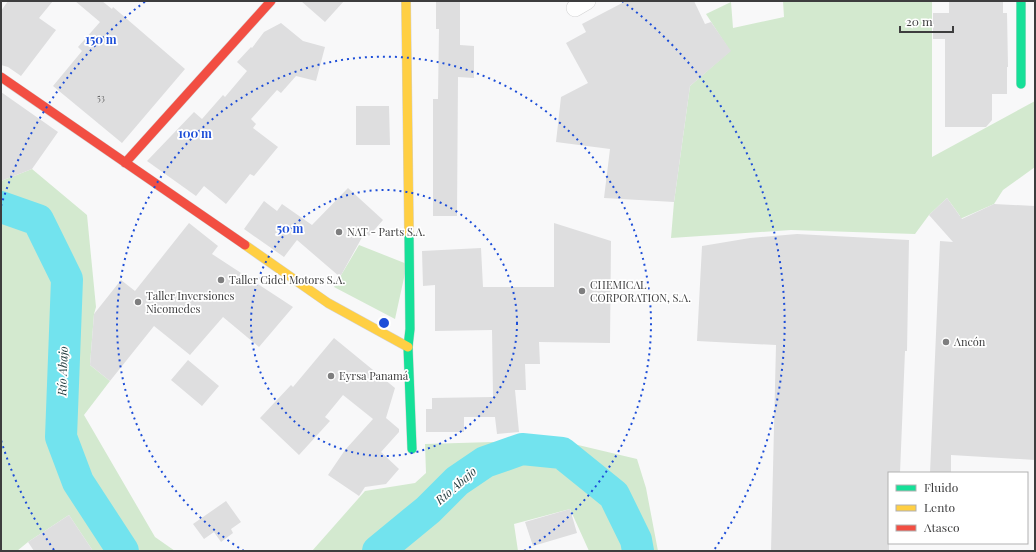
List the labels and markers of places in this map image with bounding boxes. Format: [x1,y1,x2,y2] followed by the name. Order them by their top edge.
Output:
[347,224,426,239] place label: NAT - Parts S.A.
[334,227,344,237] marker: NAT - Parts S.A.
[229,272,345,287] place label: Taller Cidel Motors S.A.
[216,275,226,285] marker: Taller Cidel Motors S.A.
[590,277,691,305] place label: CHEMICAL CORPORATION, S.A.
[577,286,587,296] marker: CHEMICAL CORPORATION, S.A.
[146,288,235,316] place label: Taller Inversiones Nicomedes
[133,297,143,307] marker: Taller Inversiones Nicomedes
[377,316,391,330] centre of rings
[953,334,986,349] place label: Ancón
[941,337,951,347] marker: Ancón
[339,368,409,383] place label: Eyrsa Panamá
[326,371,336,381] marker: Eyrsa Panamá

